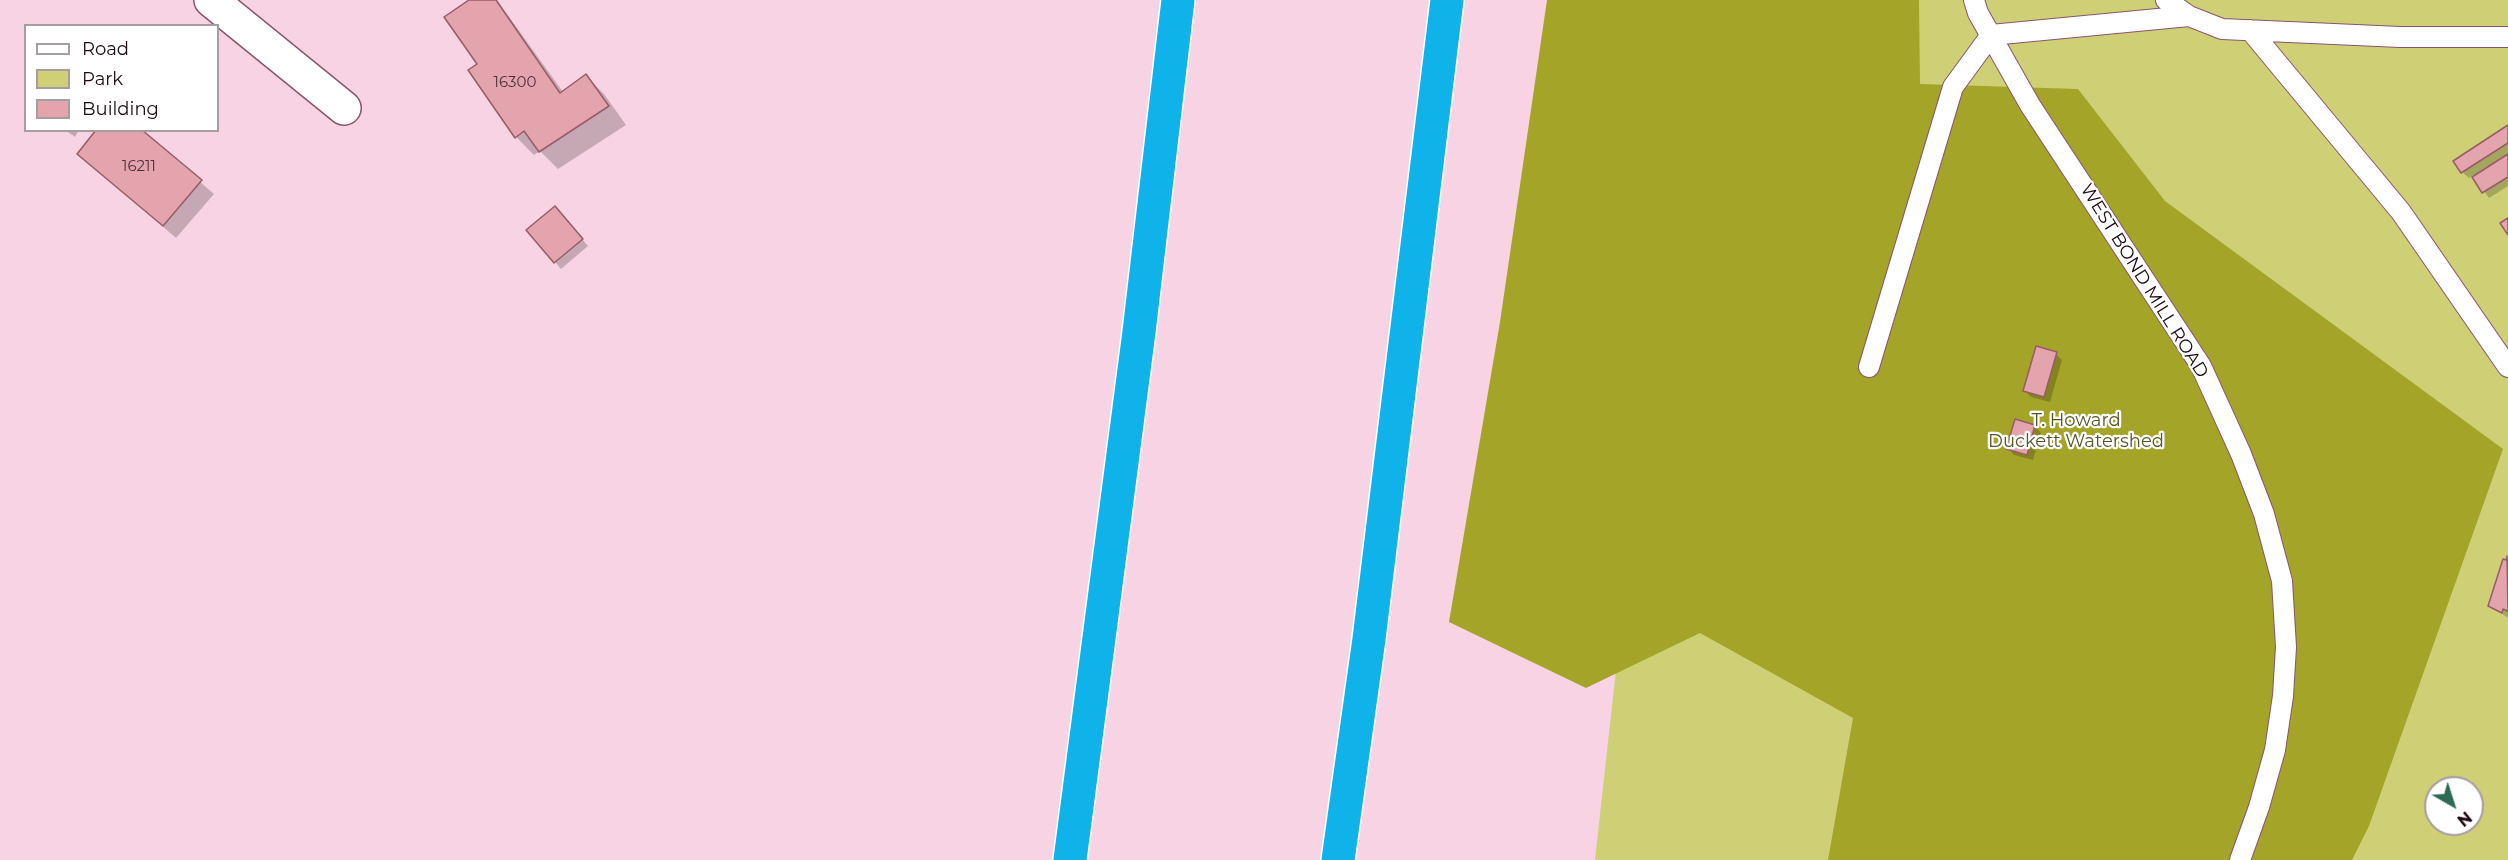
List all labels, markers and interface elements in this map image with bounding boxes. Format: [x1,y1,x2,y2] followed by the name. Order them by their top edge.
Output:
[24,24,219,132] legend
[82,38,129,60] text: Road
[82,68,123,90] text: Park
[494,74,536,92] house number: 16300
[82,98,159,120] text: Building
[122,158,156,176] house number: 16211
[2075,180,2213,382] street label: WEST BOND MILL ROAD
[1988,410,2164,452] park label: T. Howard Duckett Watershed
[2424,776,2484,836] north arrow
[2453,807,2475,830] text: N

